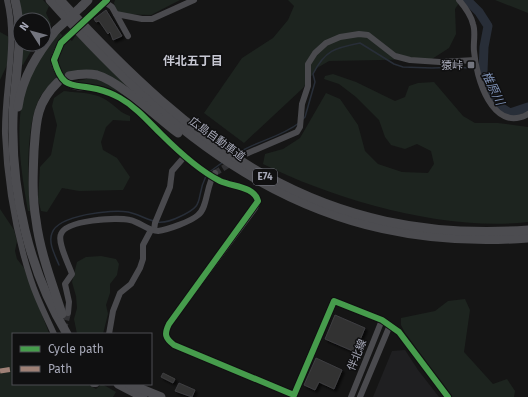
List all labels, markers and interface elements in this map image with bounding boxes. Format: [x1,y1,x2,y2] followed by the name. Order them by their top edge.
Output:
[12,12,52,52] north arrow
[17,20,32,33] text: N
[163,54,223,68] district label: 伴北五丁目
[441,59,463,72] place label: 猿峠
[466,60,476,70] marker: 猿峠
[479,69,508,109] water label: 椎原川
[186,114,248,164] street label: 広島自動車道
[253,169,277,185] road number: E74
[12,333,152,385] legend
[345,337,369,373] street label: 伴北線
[48,342,104,356] text: Cycle path
[48,362,72,376] text: Path

